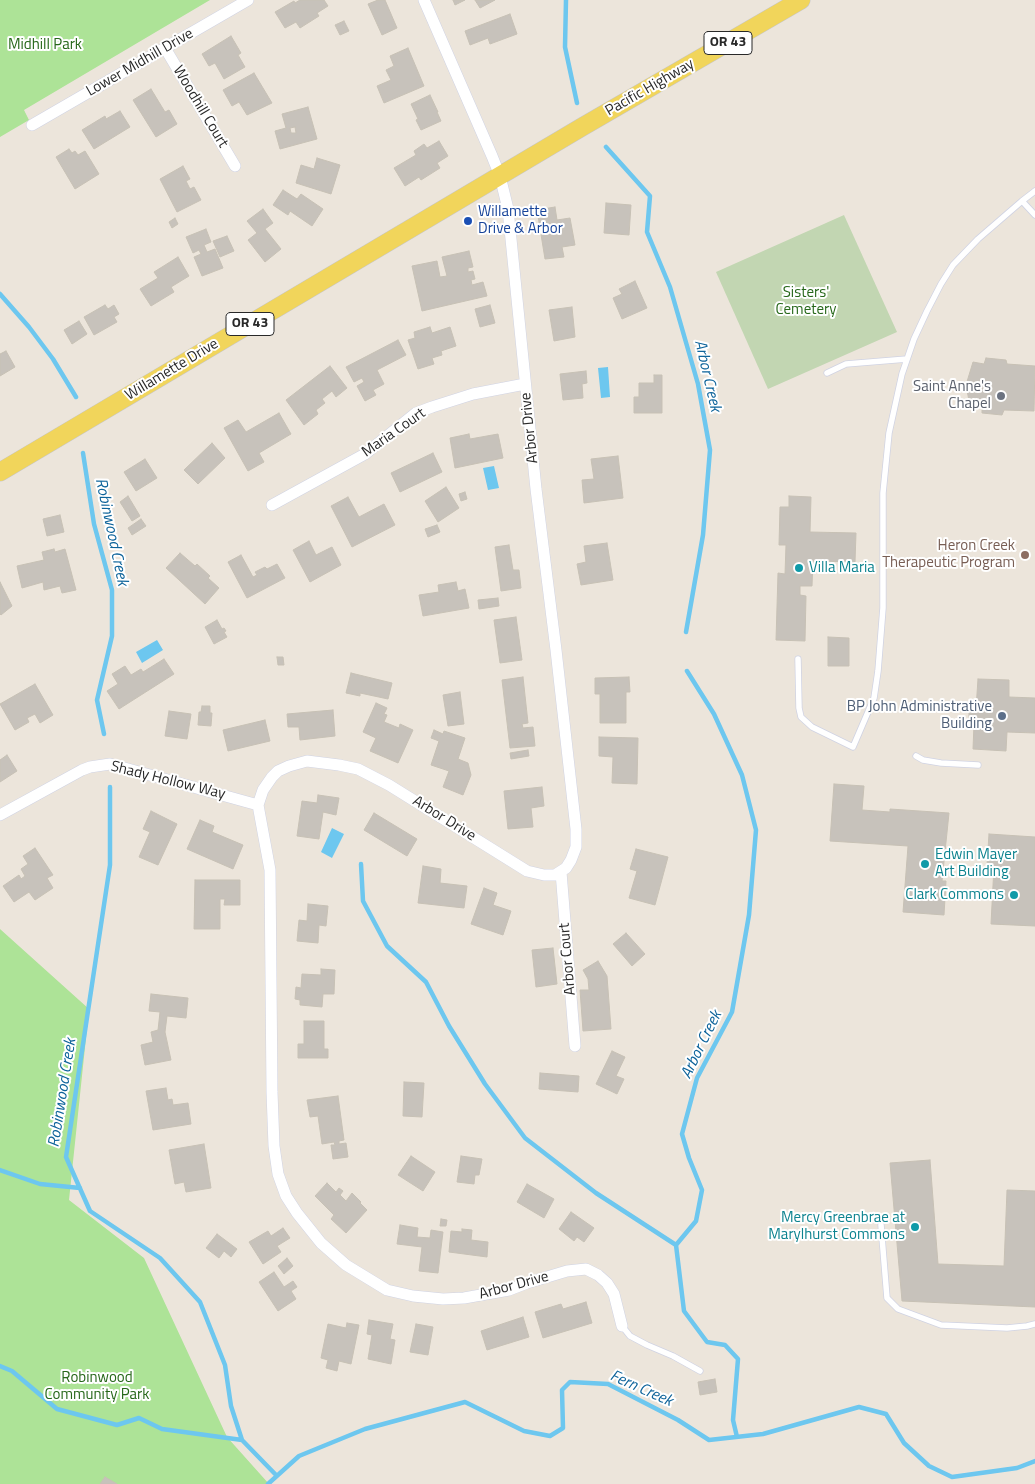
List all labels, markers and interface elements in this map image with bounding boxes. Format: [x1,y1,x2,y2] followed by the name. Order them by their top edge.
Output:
[83,25,197,101] street label: Lower Midhill Drive
[704,32,752,54] road number: OR 43
[8,36,82,54] park label: Midhill Park
[602,55,698,121] street label: Pacific Highway
[168,63,232,151] street label: Woodhill Court
[478,203,563,238] place label: Willamette Drive & Arbor
[462,215,474,227] marker: Willamette Drive & Arbor
[776,284,836,319] park label: Sisters' Cemetery
[226,312,274,336] road number: OR 43
[122,335,222,405] street label: Willamette Drive
[689,338,725,414] water label: Arbor Creek
[913,378,991,413] place label: Saint Anne's Chapel
[995,390,1007,402] marker: Saint Anne's Chapel
[517,392,543,464] street label: Arbor Drive
[359,404,429,462] street label: Maria Court
[90,476,132,588] water label: Robinwood Creek
[882,537,1015,572] place label: Heron Creek Therapeutic Program
[1019,549,1031,561] marker: Heron Creek Therapeutic Program
[809,559,875,577] place label: Villa Maria
[793,562,805,574] marker: Villa Maria
[847,698,992,733] place label: BP John Administrative Building
[996,710,1008,722] marker: BP John Administrative Building
[109,758,227,804] street label: Shady Hollow Way
[409,792,479,846] street label: Arbor Drive
[935,846,1017,881] place label: Edwin Mayer Art Building
[919,858,931,870] marker: Edwin Mayer Art Building
[905,886,1004,904] place label: Clark Commons
[1008,889,1020,901] marker: Clark Commons
[556,922,580,996] street label: Arbor Court
[677,1008,727,1082] water label: Arbor Creek
[45,1037,81,1149] water label: Robinwood Creek
[768,1209,905,1244] place label: Mercy Greenbrae at Marylhurst Commons
[909,1221,921,1233] marker: Mercy Greenbrae at Marylhurst Commons
[477,1268,551,1304] street label: Arbor Drive
[607,1367,675,1411] water label: Fern Creek
[45,1369,149,1404] park label: Robinwood Community Park

